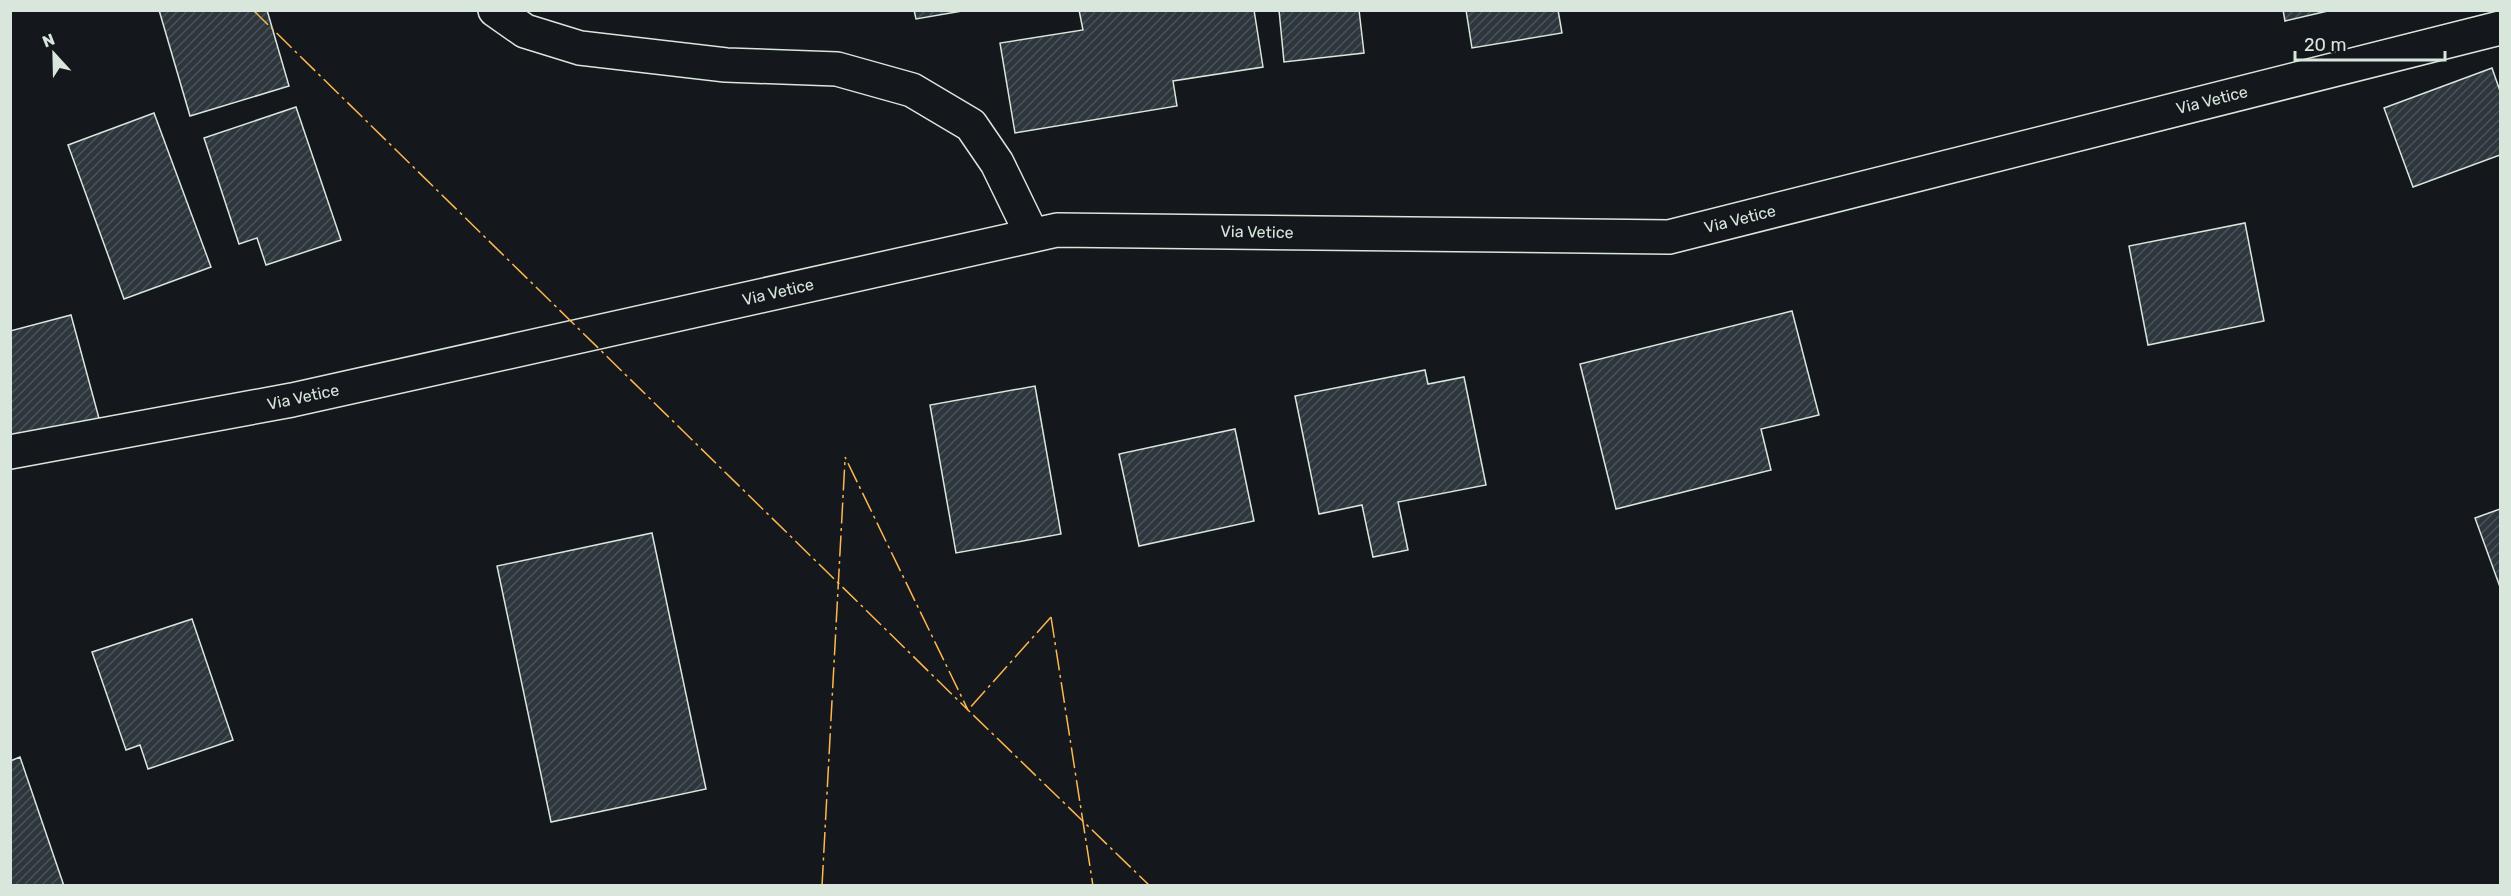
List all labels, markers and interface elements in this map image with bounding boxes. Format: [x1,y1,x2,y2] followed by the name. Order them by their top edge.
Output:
[24,24,84,84] north arrow
[2295,24,2445,62] scale bar
[40,30,57,52] text: N
[2304,34,2346,56] text: 20 m
[2174,82,2250,118] street label: Via Vetice
[1702,201,1778,237] street label: Via Vetice
[1220,222,1294,242] street label: Via Vetice
[740,275,816,309] street label: Via Vetice
[265,380,341,414] street label: Via Vetice

